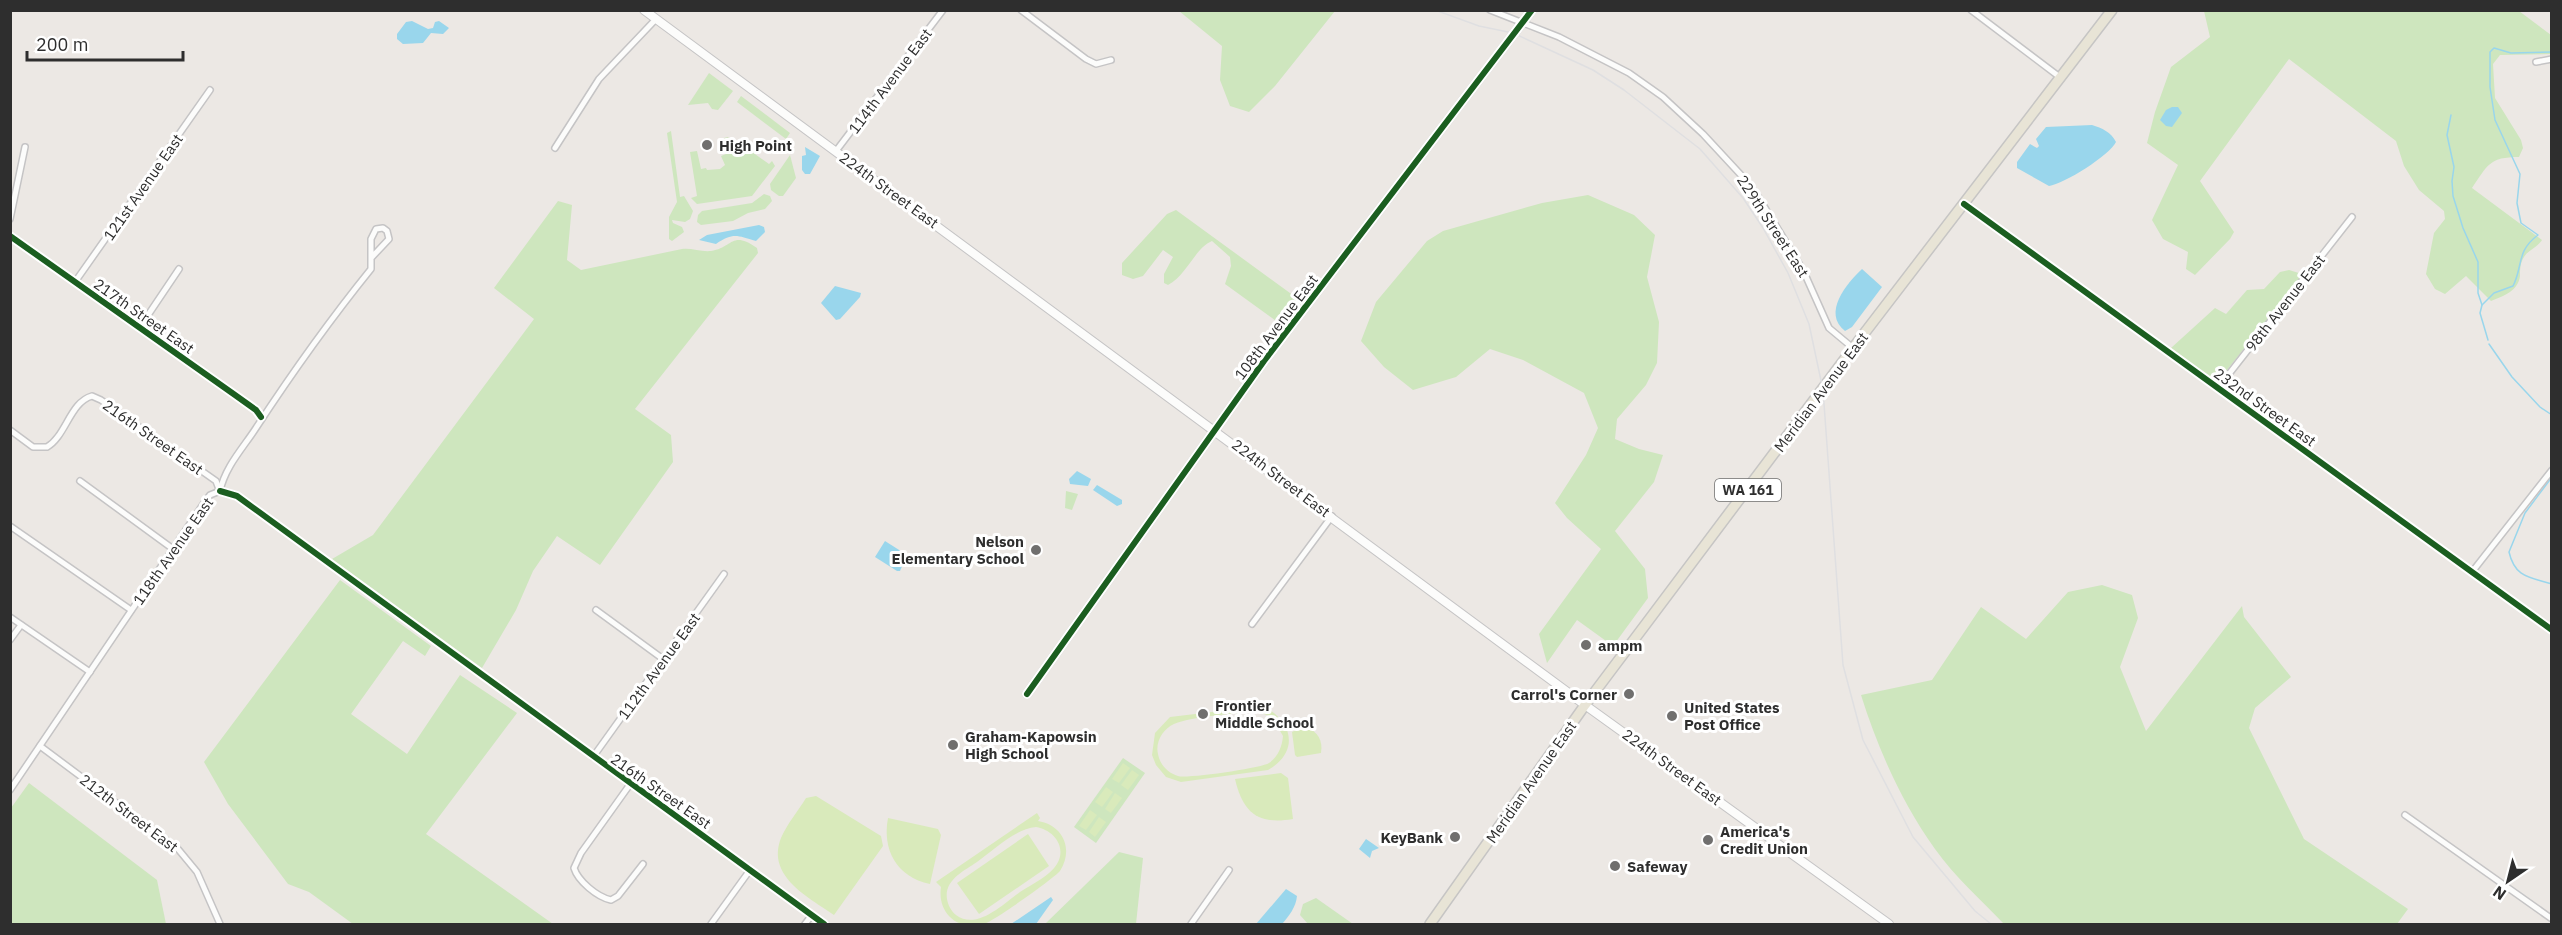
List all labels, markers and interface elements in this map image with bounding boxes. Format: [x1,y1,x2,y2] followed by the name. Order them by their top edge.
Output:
[27,24,183,62] scale bar
[844,25,936,137] street label: 114th Avenue East
[36,33,88,56] text: 200 m
[99,130,187,244] street label: 121st Avenue East
[719,136,792,155] place label: High Point
[700,138,714,152] marker: High Point
[836,148,942,232] street label: 224th Street East
[1733,171,1813,281] street label: 229th Street East
[2241,251,2329,355] street label: 98th Avenue East
[1230,271,1322,383] street label: 108th Avenue East
[90,274,198,358] street label: 217th Street East
[1770,328,1872,456] street label: Meridian Avenue East
[2210,364,2320,450] street label: 232nd Street East
[99,395,207,479] street label: 216th Street East
[1228,435,1334,521] street label: 224th Street East
[1715,479,1781,501] road number: WA 161
[129,493,217,609] street label: 118th Avenue East
[892,532,1024,568] place label: Nelson Elementary School
[1029,543,1043,557] marker: Nelson Elementary School
[614,609,704,723] street label: 112th Avenue East
[1598,636,1642,655] place label: ampm
[1579,638,1593,652] marker: ampm
[1511,685,1617,704] place label: Carrol's Corner
[1622,687,1636,701] marker: Carrol's Corner
[1215,696,1314,732] place label: Frontier Middle School
[1684,698,1780,734] place label: United States Post Office
[1196,707,1210,721] marker: Frontier Middle School
[1665,709,1679,723] marker: United States Post Office
[1482,717,1580,847] street label: Meridian Avenue East
[1619,725,1725,809] street label: 224th Street East
[965,727,1097,763] place label: Graham-Kapowsin High School
[946,738,960,752] marker: Graham-Kapowsin High School
[607,749,715,833] street label: 216th Street East
[76,770,182,856] street label: 212th Street East
[1720,822,1808,858] place label: America's Credit Union
[1380,828,1443,847] place label: KeyBank
[1448,830,1462,844] marker: KeyBank
[1701,833,1715,847] marker: America's Credit Union
[2478,851,2538,911] north arrow
[1627,857,1687,876] place label: Safeway
[1608,859,1622,873] marker: Safeway
[2489,882,2510,905] text: N

